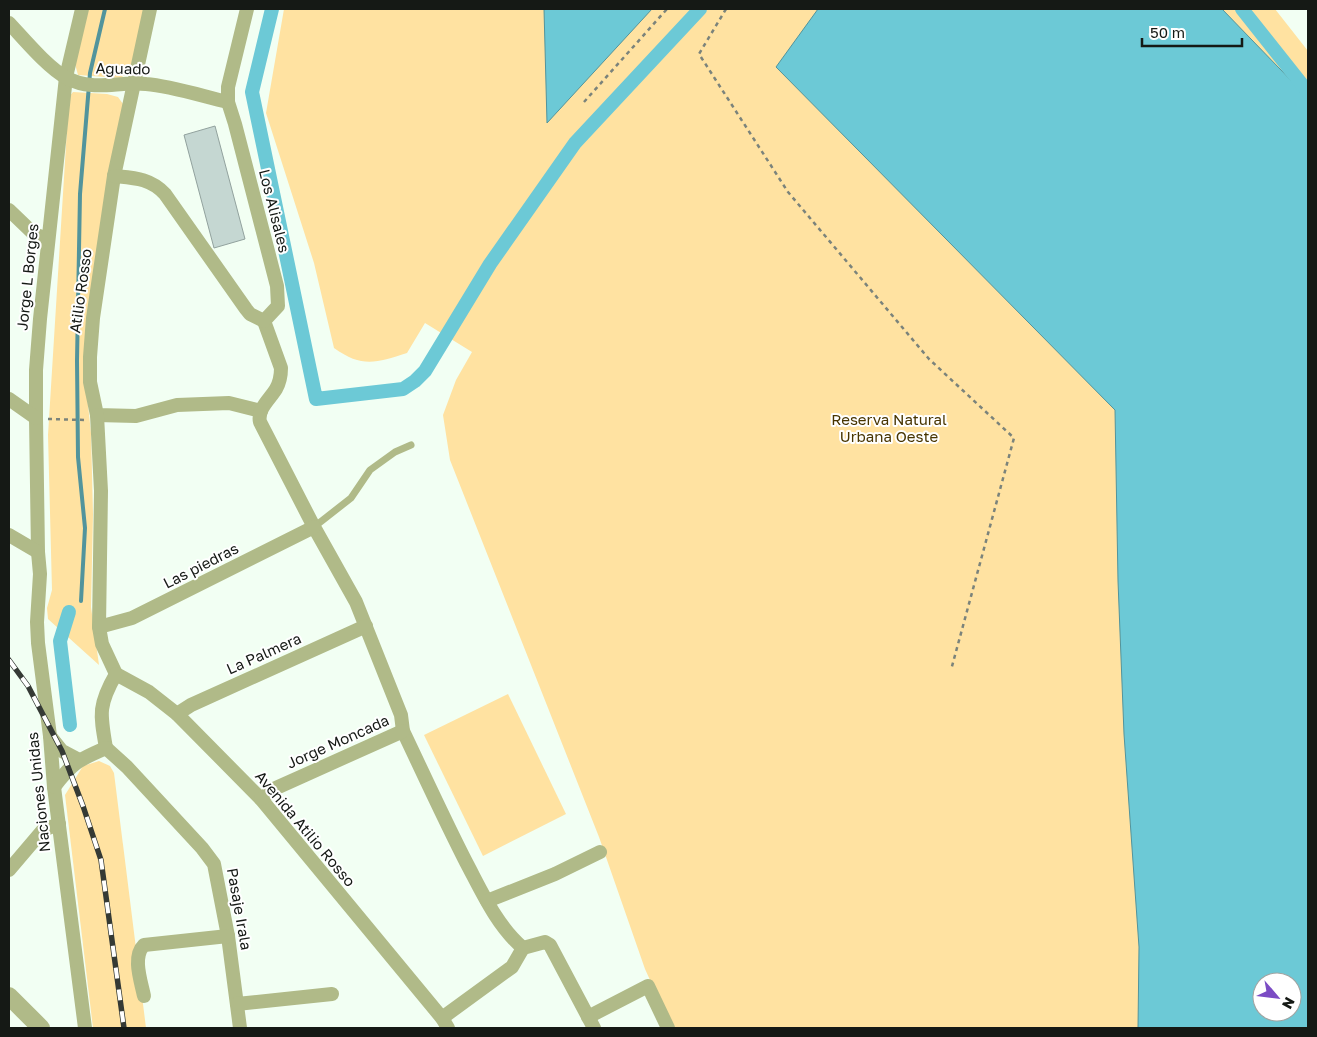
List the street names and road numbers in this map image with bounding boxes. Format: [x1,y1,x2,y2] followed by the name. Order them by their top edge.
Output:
[95,59,151,77] street label: Aguado
[256,167,294,254] street label: Los Alisales
[12,222,42,331] street label: Jorge L Borges
[65,248,95,334] street label: Atilio Rosso
[160,538,241,592] street label: Las piedras
[223,629,304,678] street label: La Palmera
[284,710,392,772] street label: Jorge Moncada
[23,731,53,853] street label: Naciones Unidas
[252,767,359,890] street label: Avenida Atilio Rosso
[224,866,256,951] street label: Pasaje Irala

